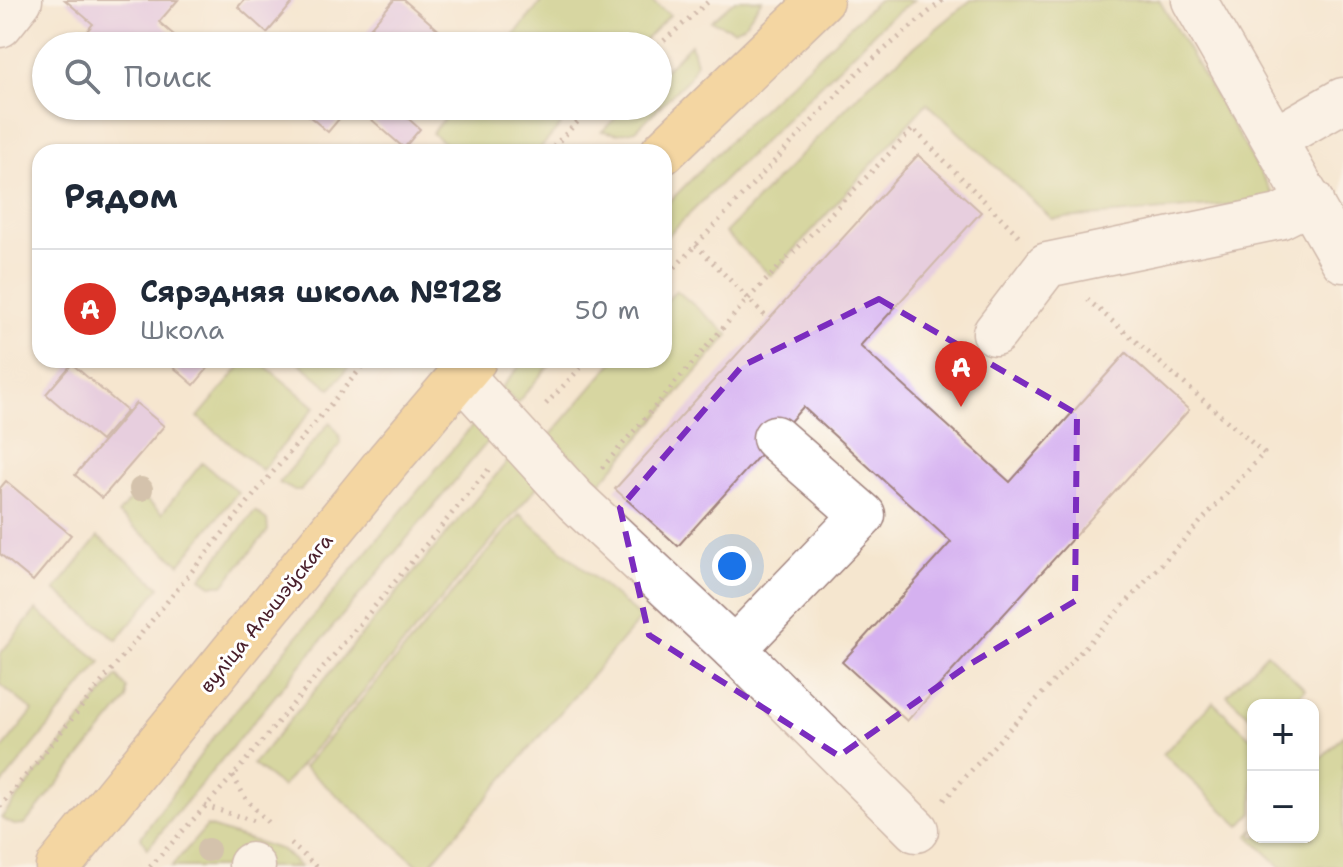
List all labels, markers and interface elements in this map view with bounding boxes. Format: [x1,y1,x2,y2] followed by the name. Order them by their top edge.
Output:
[32,32,672,120] search box
[60,54,104,98] icon: search
[124,56,212,97] text: Поиск
[64,173,178,219] text: Рядом
[140,271,502,312] text: Сярэдняя школа №128
[80,292,100,327] text: A
[575,292,640,327] text: 50 m
[140,312,224,347] text: Школа
[935,341,987,407] pin: A
[194,527,339,698] street label: вуліца Альшэўскага
[712,546,752,586] your location
[1247,699,1319,843] map controls
[1247,699,1319,771] button: +
[1247,771,1319,843] button: −

